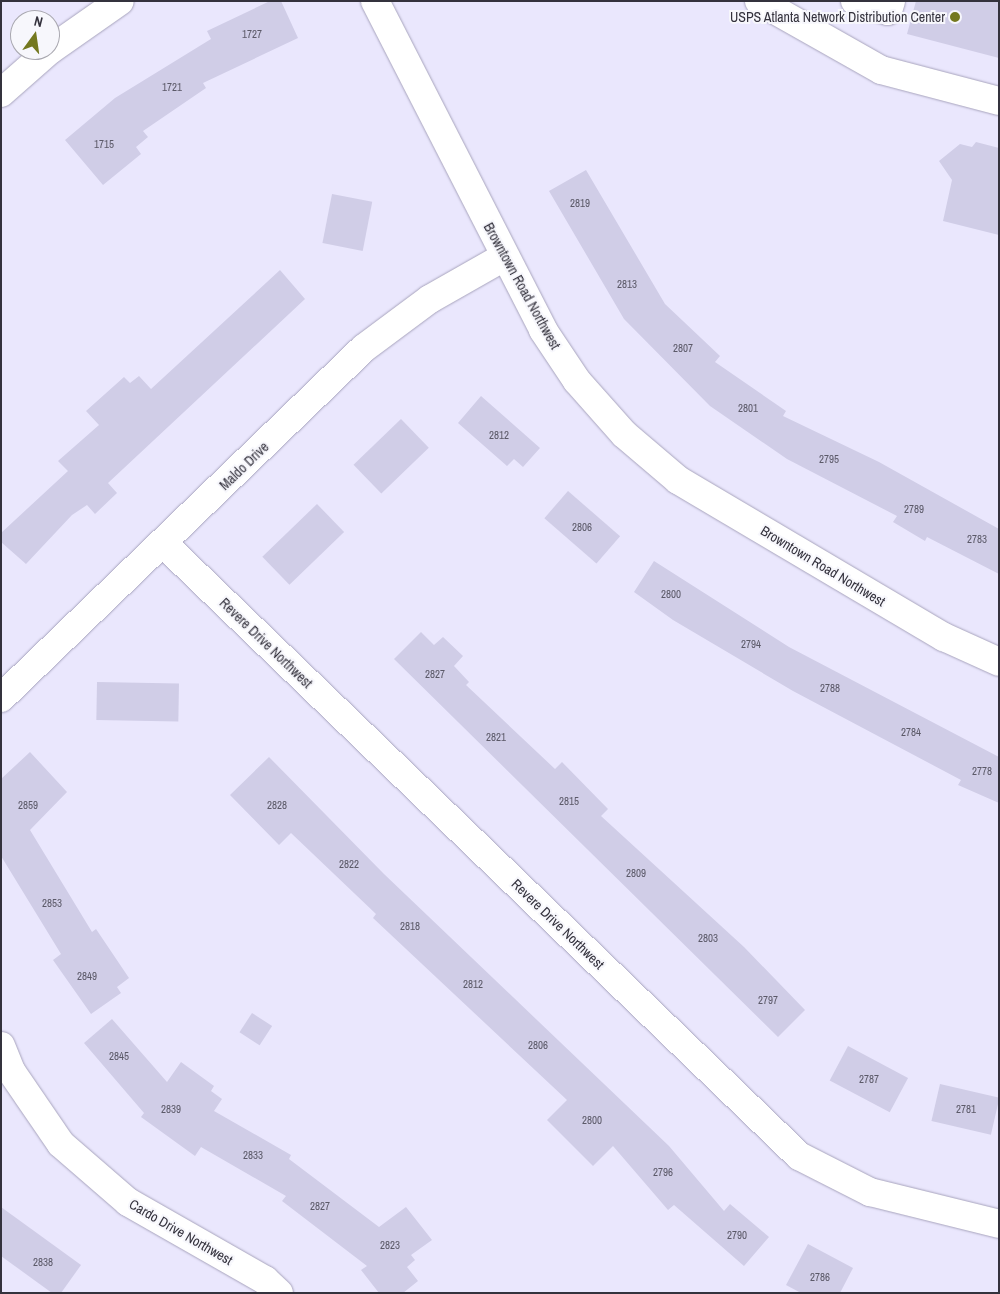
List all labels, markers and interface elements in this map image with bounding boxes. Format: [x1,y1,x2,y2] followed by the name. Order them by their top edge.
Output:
[729,9,945,25] place label: USPS Atlanta Network Distribution Center
[10,10,60,60] north arrow
[949,11,961,23] marker: USPS Atlanta Network Distribution Center
[32,12,45,31] text: N
[242,27,262,41] house number: 1727
[162,80,182,94] house number: 1721
[94,137,114,151] house number: 1715
[570,196,590,210] house number: 2819
[480,220,564,352] street label: Browntown Road Northwest
[617,277,637,291] house number: 2813
[673,341,693,355] house number: 2807
[738,401,758,415] house number: 2801
[489,428,509,442] house number: 2812
[216,438,272,494] street label: Maldo Drive
[819,452,839,466] house number: 2795
[904,502,924,516] house number: 2789
[572,520,592,534] house number: 2806
[758,522,888,610] street label: Browntown Road Northwest
[967,532,987,546] house number: 2783
[661,587,681,601] house number: 2800
[216,594,316,692] street label: Revere Drive Northwest
[741,637,761,651] house number: 2794
[425,667,445,681] house number: 2827
[820,681,840,695] house number: 2788
[901,725,921,739] house number: 2784
[486,730,506,744] house number: 2821
[972,764,992,778] house number: 2778
[559,794,579,808] house number: 2815
[18,798,38,812] house number: 2859
[267,798,287,812] house number: 2828
[339,857,359,871] house number: 2822
[626,866,646,880] house number: 2809
[508,875,608,973] street label: Revere Drive Northwest
[42,896,62,910] house number: 2853
[400,919,420,933] house number: 2818
[698,931,718,945] house number: 2803
[77,969,97,983] house number: 2849
[463,977,483,991] house number: 2812
[758,993,778,1007] house number: 2797
[528,1038,548,1052] house number: 2806
[109,1049,129,1063] house number: 2845
[859,1072,879,1086] house number: 2787
[161,1102,181,1116] house number: 2839
[956,1102,976,1116] house number: 2781
[582,1113,602,1127] house number: 2800
[243,1148,263,1162] house number: 2833
[653,1165,673,1179] house number: 2796
[126,1196,236,1268] street label: Cardo Drive Northwest
[310,1199,330,1213] house number: 2827
[727,1228,747,1242] house number: 2790
[380,1238,400,1252] house number: 2823
[33,1255,53,1269] house number: 2838
[810,1270,830,1284] house number: 2786

